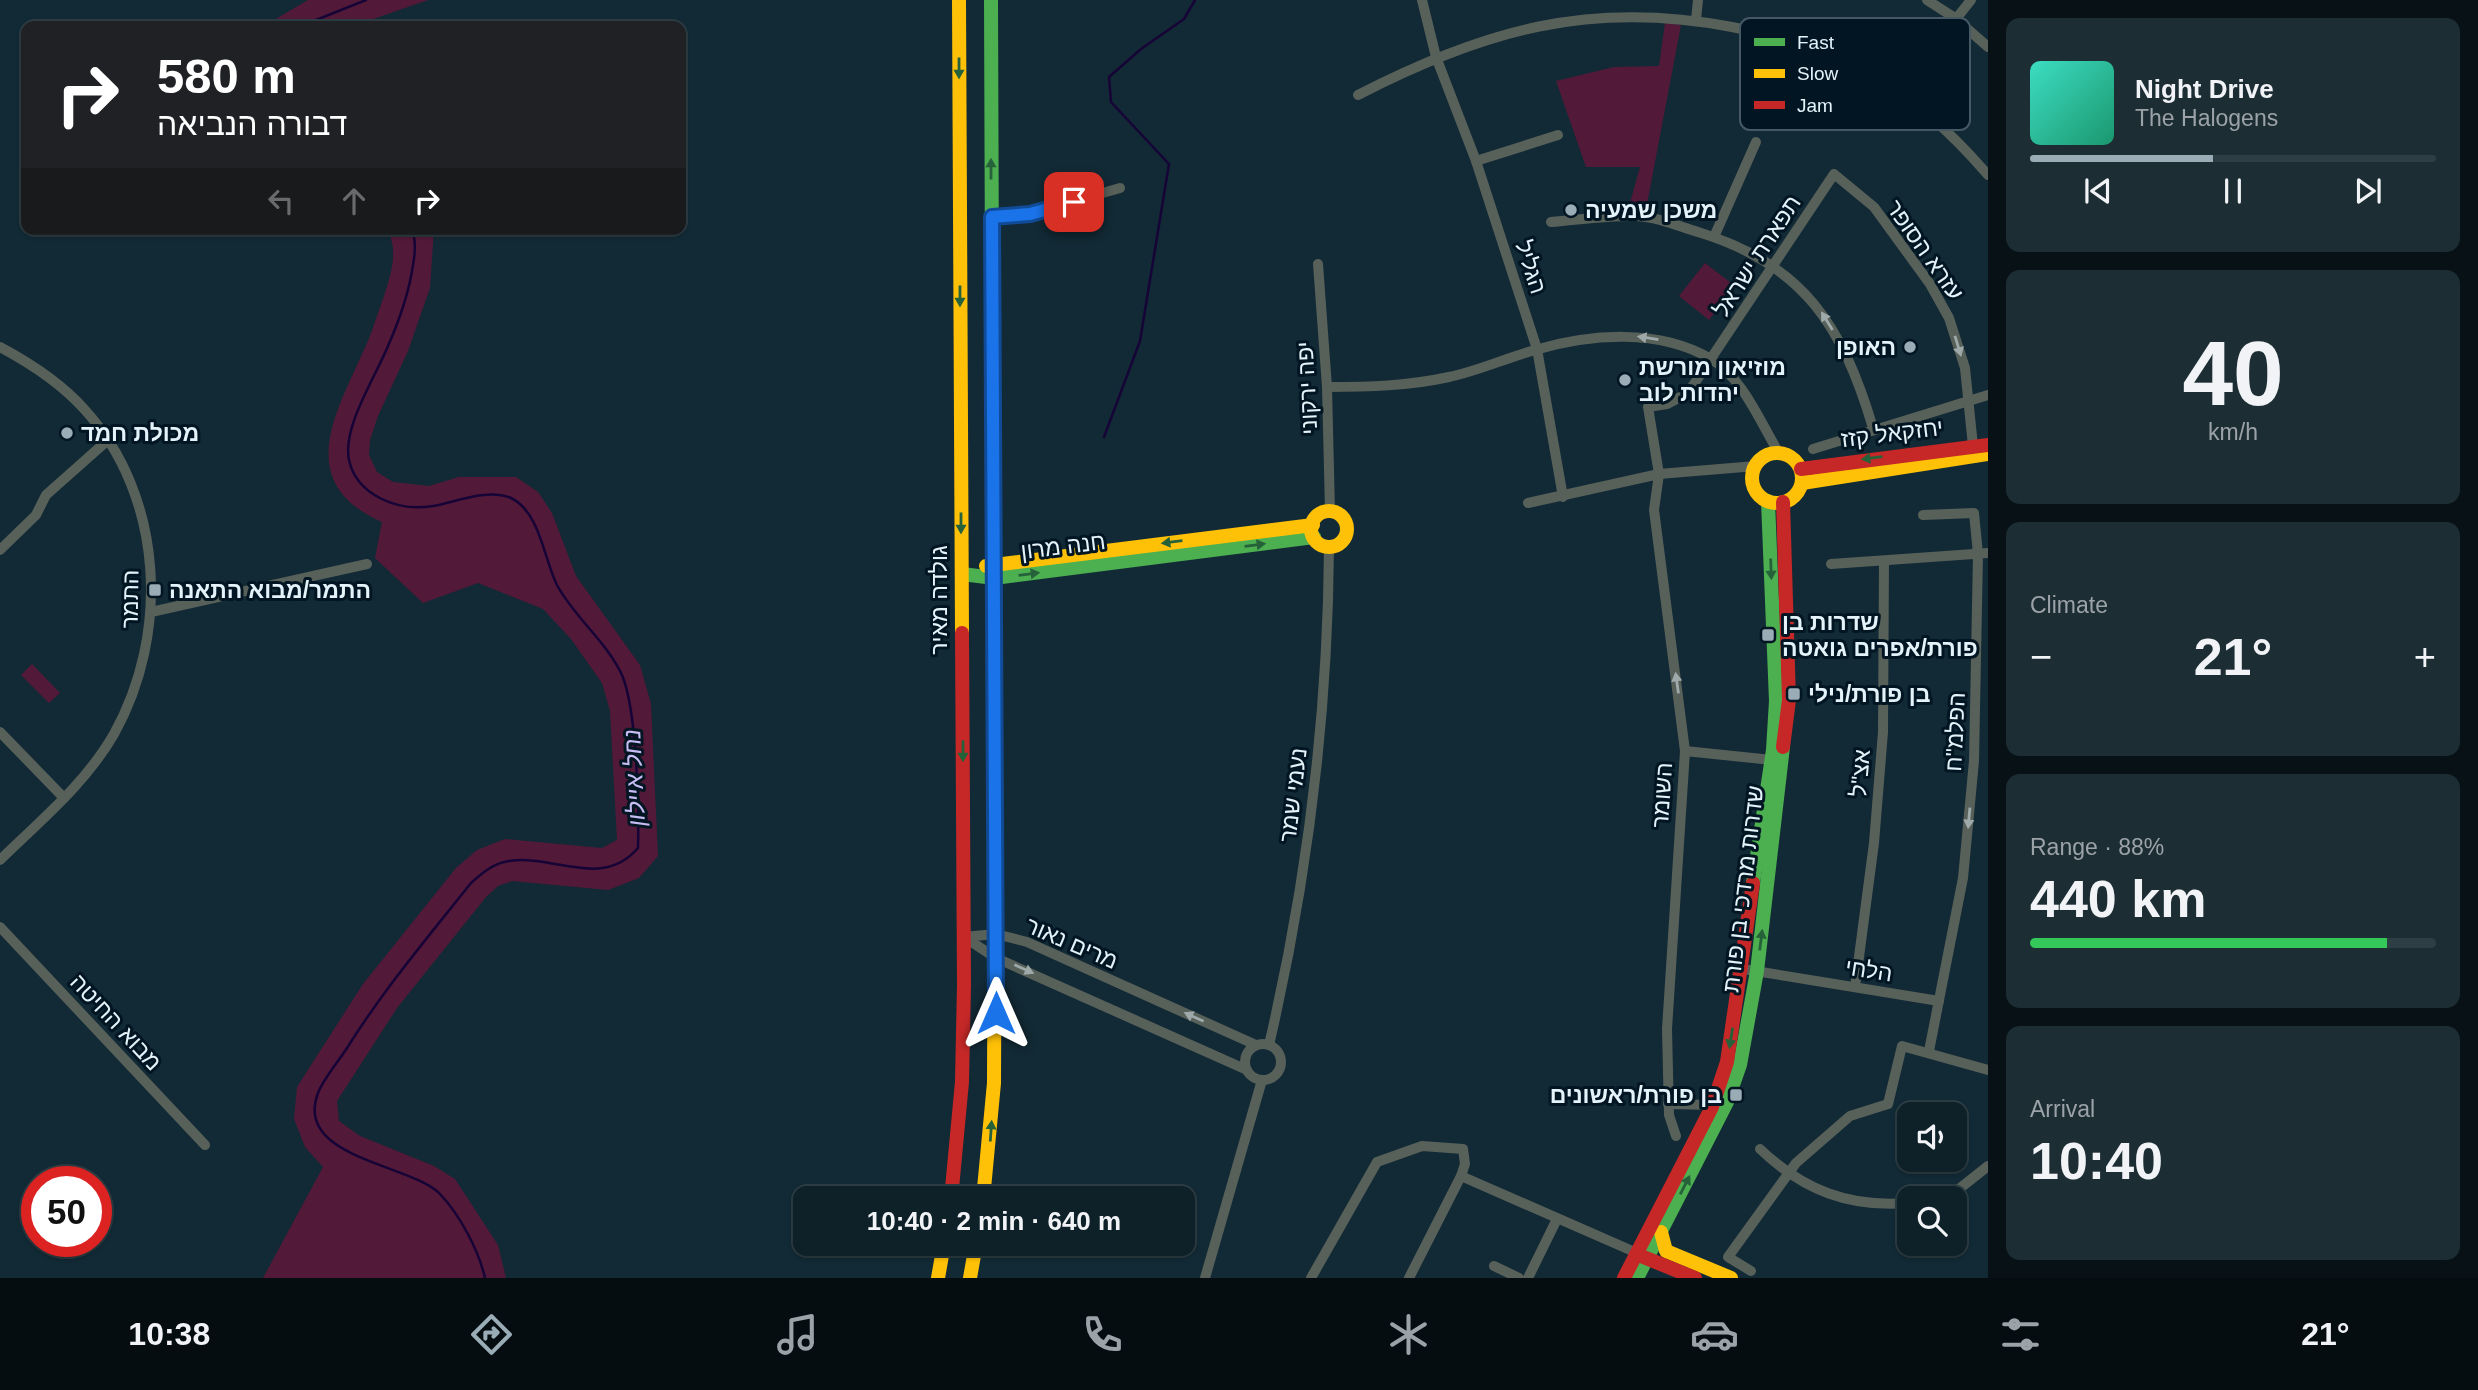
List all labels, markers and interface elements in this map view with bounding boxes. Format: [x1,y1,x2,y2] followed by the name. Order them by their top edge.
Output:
[1740,18,1970,130] legend
[1797,32,1835,53] text: Fast
[42,49,133,140] icon: right
[157,49,296,103] text: 580 m
[953,57,965,79] one-way arrow
[1797,63,1838,84] text: Slow
[2135,74,2274,104] text: Night Drive
[1797,95,1833,116] text: Jam
[2135,105,2278,131] text: The Halogens
[157,106,347,142] text: דבורה הנביאה
[985,157,997,179] one-way arrow
[1044,172,1104,232] pin
[2079,172,2117,210] icon: previous
[2214,172,2252,210] icon: pause
[2349,172,2387,210] icon: next
[262,182,300,220] icon: left
[335,182,373,220] icon: ahead
[408,182,446,220] icon: right
[1055,183,1093,221] icon: arrive
[1708,190,1806,322] street label: תפארת ישראל
[1881,195,1969,305] street label: עזרא הסופר
[1585,197,1717,223] place label: משכן שמעיה
[1563,202,1579,218] marker: משכן שמעיה
[1510,237,1552,297] street label: הגליל
[954,285,966,307] one-way arrow
[1821,312,1834,331] one-way arrow
[2182,323,2284,424] text: 40
[1637,333,1659,344] one-way arrow
[1836,334,1896,360] place label: האופן
[1953,335,1963,356] one-way arrow
[1902,339,1918,355] marker: האופן
[1292,341,1322,435] street label: יפה ירקוני
[1639,354,1786,406] place label: מוזיאון מורשת יהדות לוב
[1617,372,1633,388] marker: מוזיאון מורשת יהדות לוב
[1839,414,1945,452] street label: יחזקאל קזז
[2208,419,2258,445] text: km/h
[81,420,199,446] place label: מכולת חמד
[59,425,75,441] marker: מכולת חמד
[1860,453,1882,464] one-way arrow
[955,512,967,534] one-way arrow
[1019,528,1107,564] street label: חנה מרון
[1161,536,1183,547] one-way arrow
[1244,540,1266,551] one-way arrow
[926,545,952,655] street label: גולדה מאיר
[1765,558,1776,580] one-way arrow
[1018,568,1040,579] one-way arrow
[116,569,144,629] street label: התמר
[169,577,371,603] place label: התמר/מבוא התאנה
[147,582,163,598] marker: התמר/מבוא התאנה
[2030,592,2108,618] text: Climate
[1782,609,1978,661] place label: שדרות בן פורת/אפרים גואטה
[1760,627,1776,643] marker: שדרות בן פורת/אפרים גואטה
[2194,628,2272,686] text: 21°
[2030,636,2052,678] text: −
[2414,636,2436,678] text: +
[1671,672,1682,694] one-way arrow
[1808,681,1930,707] place label: בן פורת/נילי
[1786,686,1802,702] marker: בן פורת/נילי
[1940,692,1970,772] street label: הפלמ"ח
[618,729,650,828] water label: נחל איילון
[957,740,969,762] one-way arrow
[1274,746,1312,844] street label: נעמי שמר
[1845,748,1875,798] street label: אצ"ל
[1647,761,1677,829] street label: השומר
[1717,784,1769,994] street label: שדרות מרדכי בן פורת
[1963,807,1974,829] one-way arrow
[2030,834,2164,860] text: Range · 88%
[2030,870,2206,928] text: 440 km
[1022,912,1122,974] street label: מרים נאור
[1756,928,1767,950] one-way arrow
[1844,953,1894,987] street label: הלחי
[1014,963,1034,975] one-way arrow
[65,969,167,1075] street label: מבוא החיטה
[959,976,1033,1050] position arrow
[1184,1011,1204,1023] one-way arrow
[1725,1028,1736,1050] one-way arrow
[1550,1082,1722,1108] place label: בן פורת/ראשונים
[1728,1087,1744,1103] marker: בן פורת/ראשונים
[2030,1096,2095,1122] text: Arrival
[1897,1102,1967,1256] map controls
[1897,1102,1967,1172] button: sound
[985,1120,996,1142] one-way arrow
[2030,1132,2163,1190] text: 10:40
[21,1166,112,1257] speed limit sign: 50
[1678,1174,1690,1194] one-way arrow
[1897,1186,1967,1256] button: search
[867,1206,1121,1236] text: 10:40 · 2 min · 640 m
[467,1310,516,1359] icon: directions
[773,1310,822,1359] icon: music
[1078,1310,1127,1359] icon: phone
[1384,1310,1433,1359] icon: climate
[1690,1310,1739,1359] icon: car
[1996,1310,2045,1359] icon: filters
[128,1316,210,1352] text: 10:38
[2301,1316,2350,1352] text: 21°

